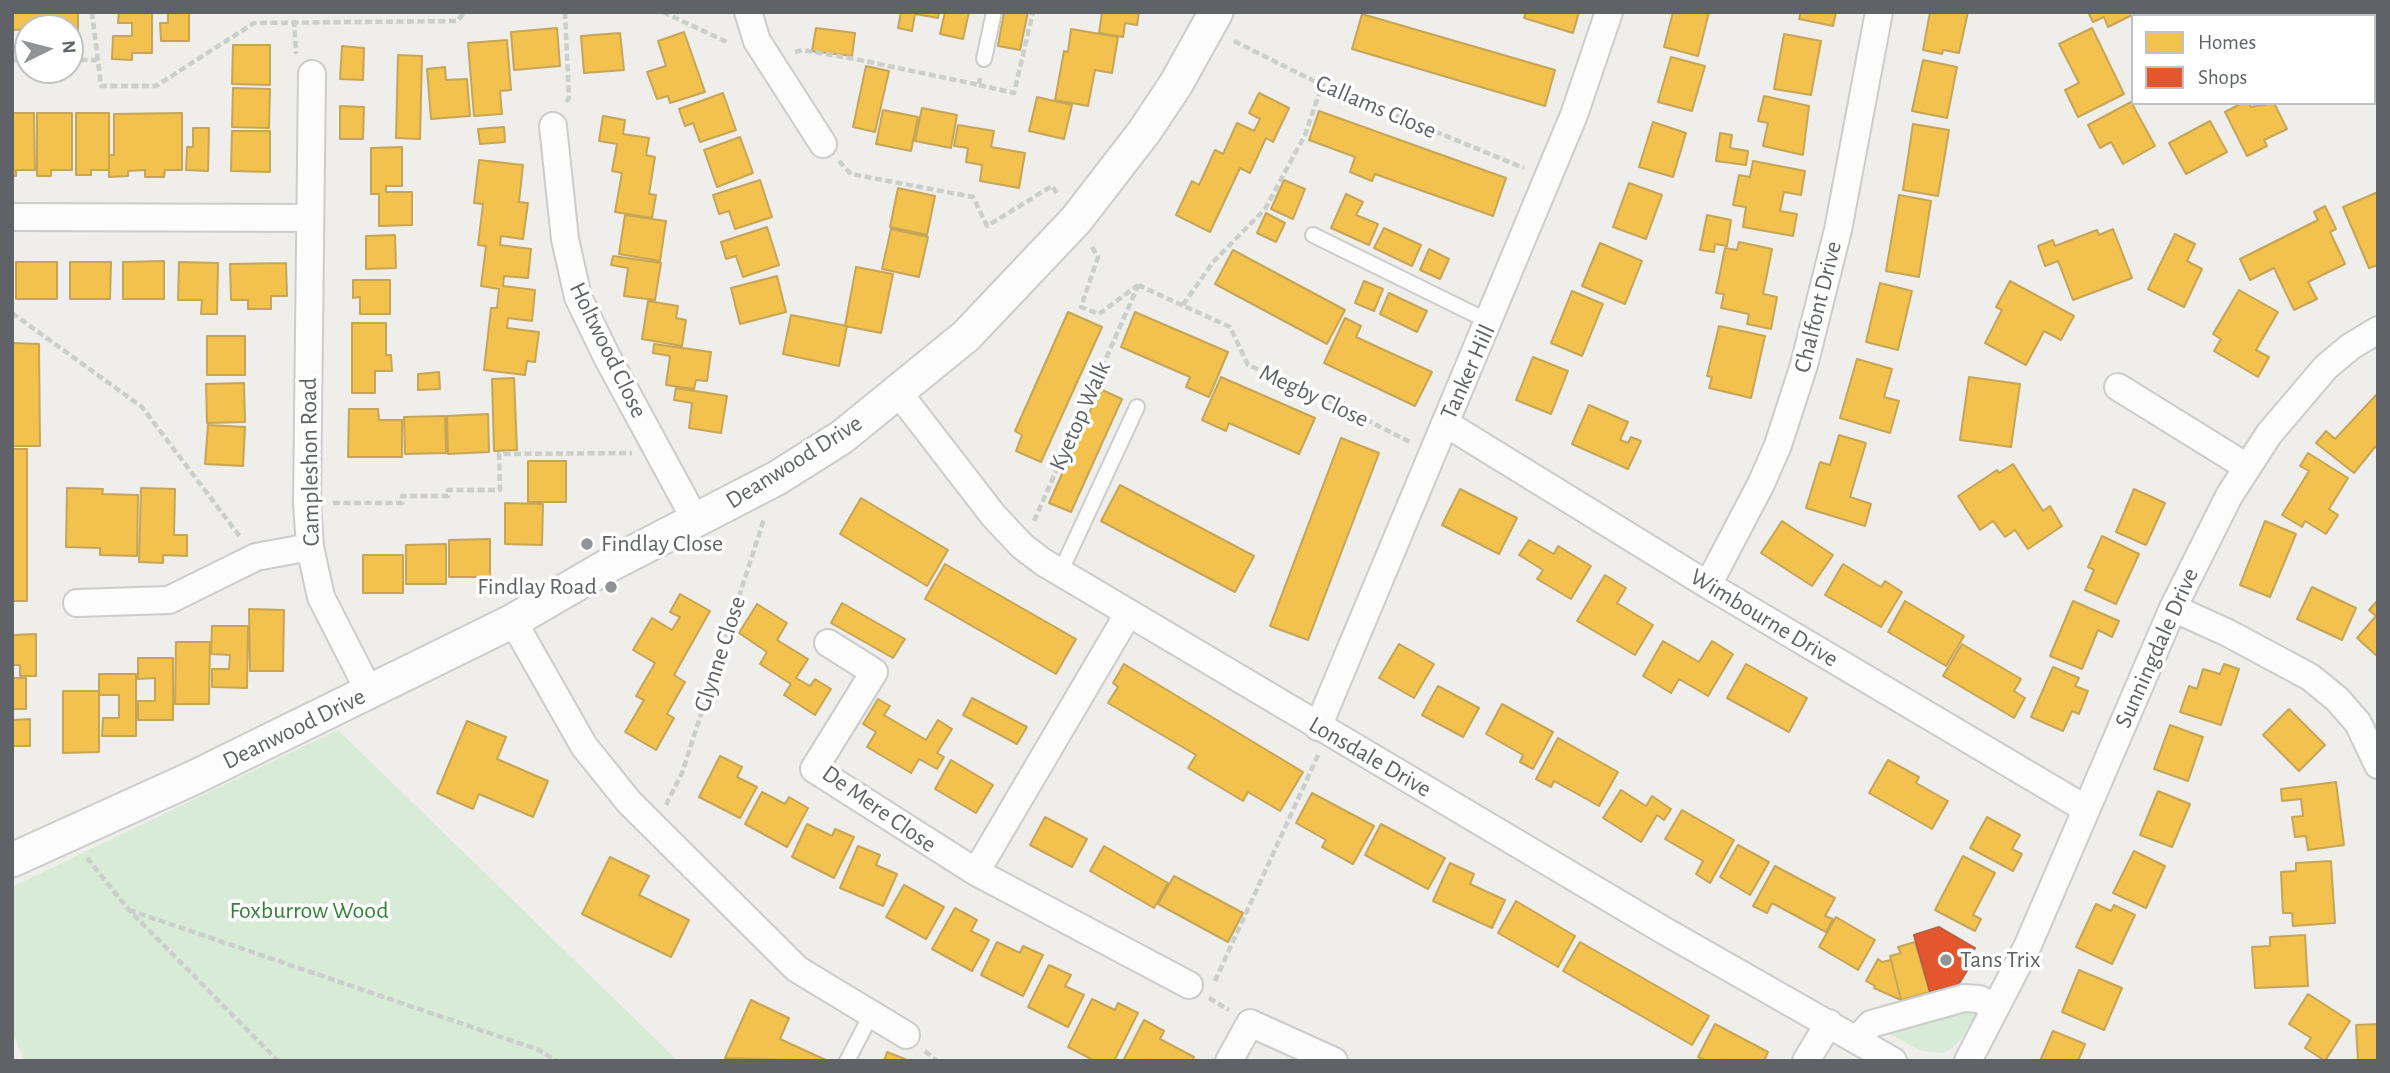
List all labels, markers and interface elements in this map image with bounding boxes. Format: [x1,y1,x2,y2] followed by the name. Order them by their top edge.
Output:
[14,14,84,84] north arrow
[2131,14,2376,105] legend
[2198,32,2256,53] text: Homes
[58,39,79,55] text: N
[2198,67,2247,88] text: Shops
[1311,69,1441,145] street label: Callams Close
[1788,238,1848,376] street label: Chalfont Drive
[563,278,653,422] street label: Holtwood Close
[1434,320,1502,424] street label: Tanker Hill
[1043,357,1117,475] street label: Kyetop Walk
[1255,358,1373,434] street label: Megby Close
[294,377,326,547] street label: Campleshon Road
[721,409,867,515] street label: Deanwood Drive
[601,530,723,558] place label: Findlay Close
[579,536,595,552] marker: Findlay Close
[1685,562,1843,674] street label: Wimbourne Drive
[2109,564,2205,732] street label: Sunningdale Drive
[477,573,597,601] place label: Findlay Road
[603,579,619,595] marker: Findlay Road
[688,592,752,716] street label: Glynne Close
[218,682,370,776] street label: Deanwood Drive
[1304,710,1436,804] street label: Lonsdale Drive
[816,759,942,859] street label: De Mere Close
[229,897,389,925] park label: Foxburrow Wood
[1960,946,2040,974] place label: Tans Trix
[1938,952,1954,968] marker: Tans Trix

